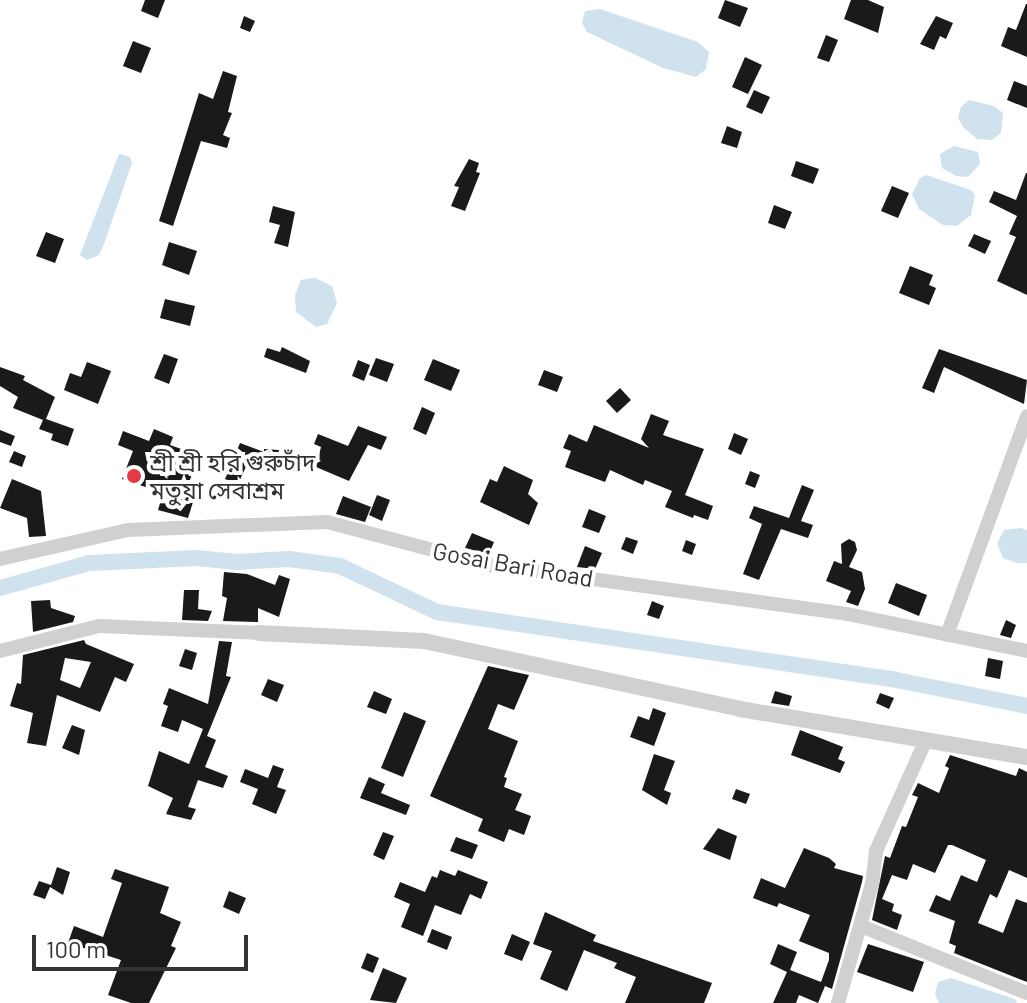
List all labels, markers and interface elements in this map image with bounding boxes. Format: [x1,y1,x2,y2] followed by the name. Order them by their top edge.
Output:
[150,448,315,504] place label: শ্রী শ্রী হরি গুরুচাঁদ মতুয়া সেবাশ্রম
[125,467,143,485] marker: শ্রী শ্রী হরি গুরুচাঁদ মতুয়া সেবাশ্রম
[431,536,595,592] street label: Gosai Bari Road
[36,919,252,969] scale bar
[46,934,106,963] text: 100 m

